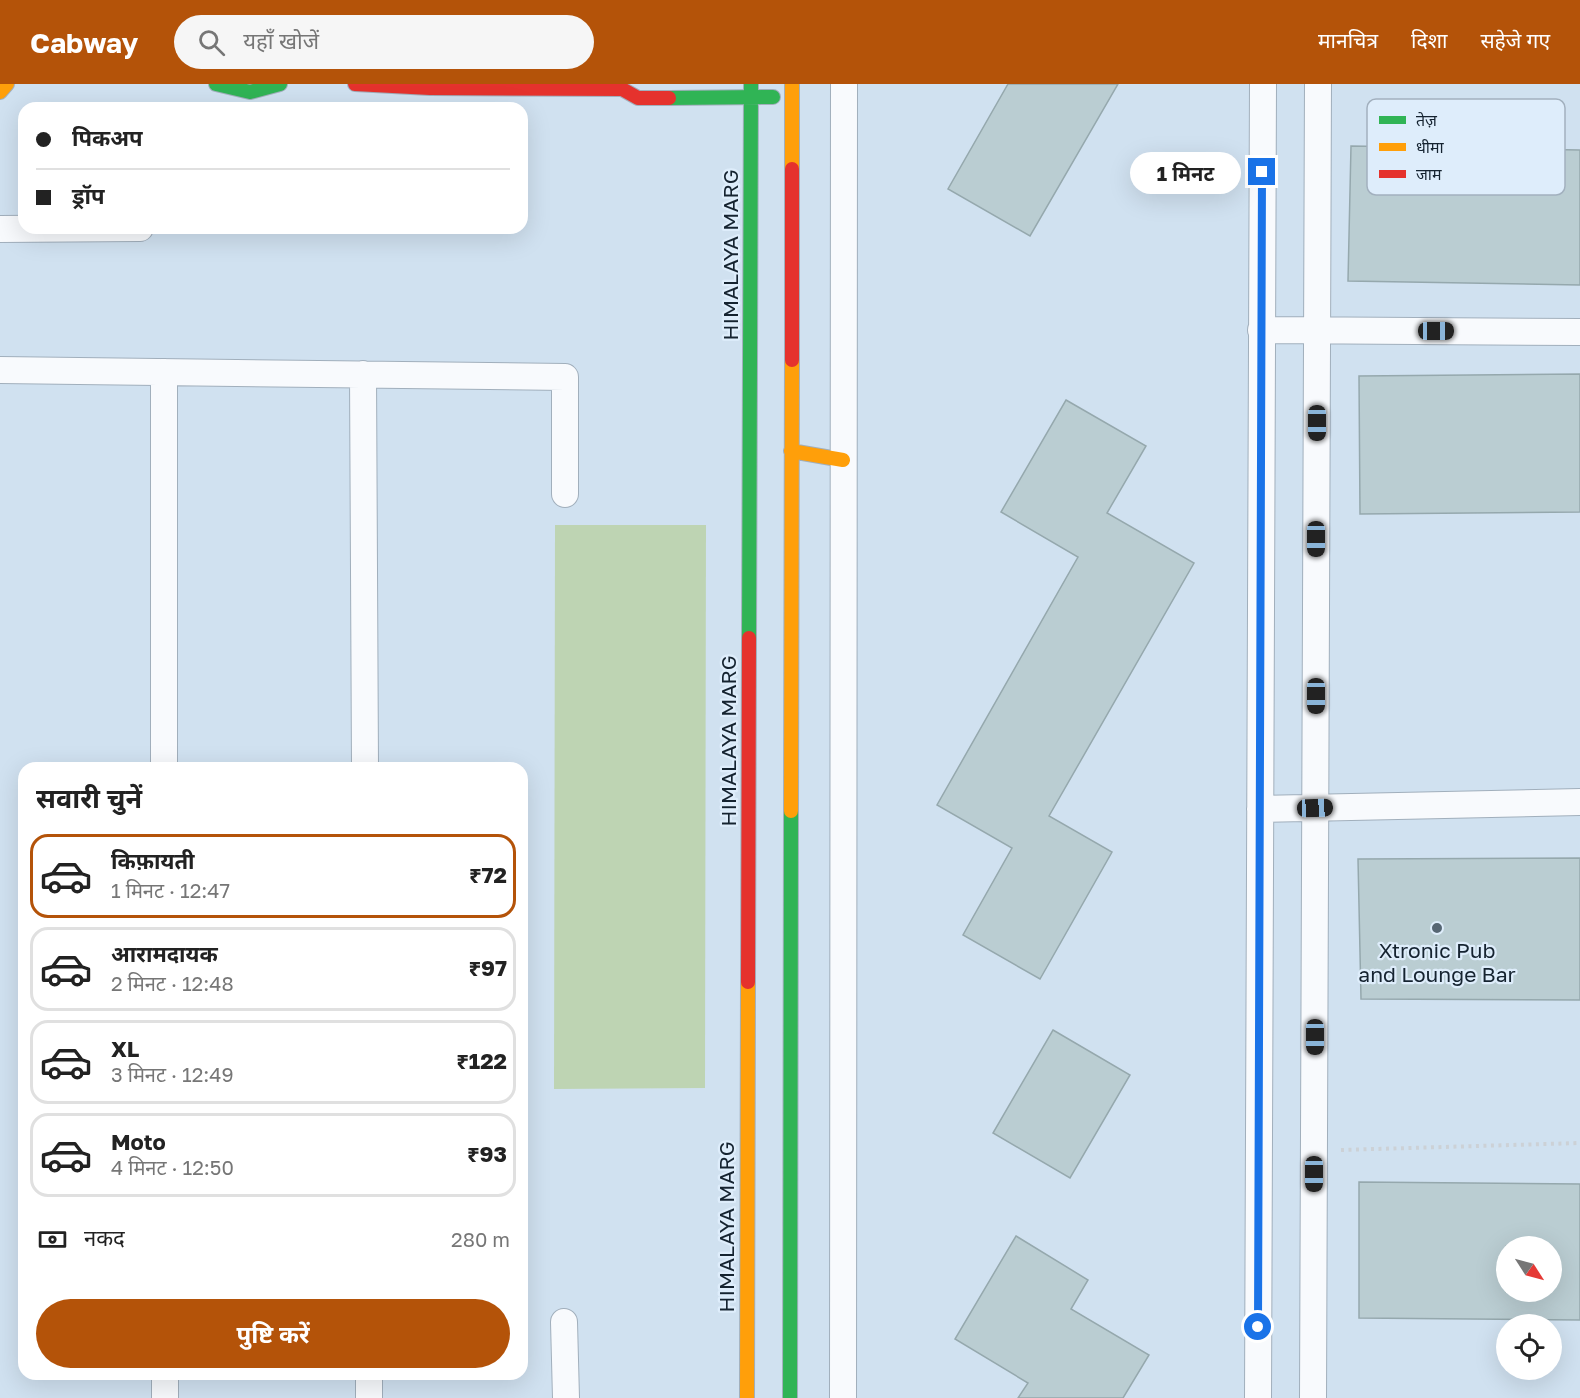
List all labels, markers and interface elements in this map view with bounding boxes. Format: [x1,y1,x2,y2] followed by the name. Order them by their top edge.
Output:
[174,15,594,69] search box
[30,26,138,59] text: Cabway
[195,26,228,59] icon: search
[243,27,319,54] text: यहाँ खोजें
[1318,27,1378,53] text: मानचित्र
[1411,27,1447,53] text: दिशा
[1480,27,1550,53] text: सहेजे गए
[1367,99,1565,195] legend
[1416,110,1438,130] text: तेज़
[72,124,143,151] text: पिकअप
[1416,137,1445,157] text: धीमा
[1130,151,1241,193] callout: 1 मिनट
[1248,158,1275,185] route end
[1157,161,1214,185] text: 1 मिनट
[1416,164,1442,184] text: जाम
[717,169,743,341] street label: HIMALAYA MARG
[72,182,105,209] text: ड्रॉप
[1418,322,1454,340] car
[1308,405,1326,441] car
[1307,521,1325,557] car
[715,655,741,827] street label: HIMALAYA MARG
[1307,678,1325,714] car
[36,782,142,814] text: सवारी चुनें
[1297,798,1333,818] car
[111,847,195,874] text: किफ़ायती
[39,849,93,903] icon: car
[469,861,507,888] text: ₹72
[111,878,230,902] text: 1 मिनट · 12:47
[1430,921,1444,935] marker: Xtronic Pub and Lounge Bar
[1358,937,1516,987] place label: Xtronic Pub and Lounge Bar
[111,940,218,967] text: आरामदायक
[39,942,93,996] icon: car
[468,954,507,981] text: ₹97
[111,971,234,995] text: 2 मिनट · 12:48
[1306,1019,1324,1055] car
[39,1035,93,1089] icon: car
[111,1035,139,1062] text: XL
[456,1047,507,1074] text: ₹122
[111,1062,234,1086] text: 3 मिनट · 12:49
[39,1128,93,1182] icon: car
[111,1128,166,1155] text: Moto
[467,1140,507,1167] text: ₹93
[713,1141,739,1313] street label: HIMALAYA MARG
[111,1155,234,1179] text: 4 मिनट · 12:50
[1305,1156,1323,1192] car
[36,1223,69,1256] icon: cash
[84,1224,125,1251] text: नकद
[451,1227,510,1251] text: 280 m
[1496,1236,1562,1302] north arrow
[1496,1236,1562,1380] map controls
[36,1299,510,1368] button: पुष्टि करें
[1244,1313,1271,1340] route start
[1496,1314,1562,1380] button: locate

